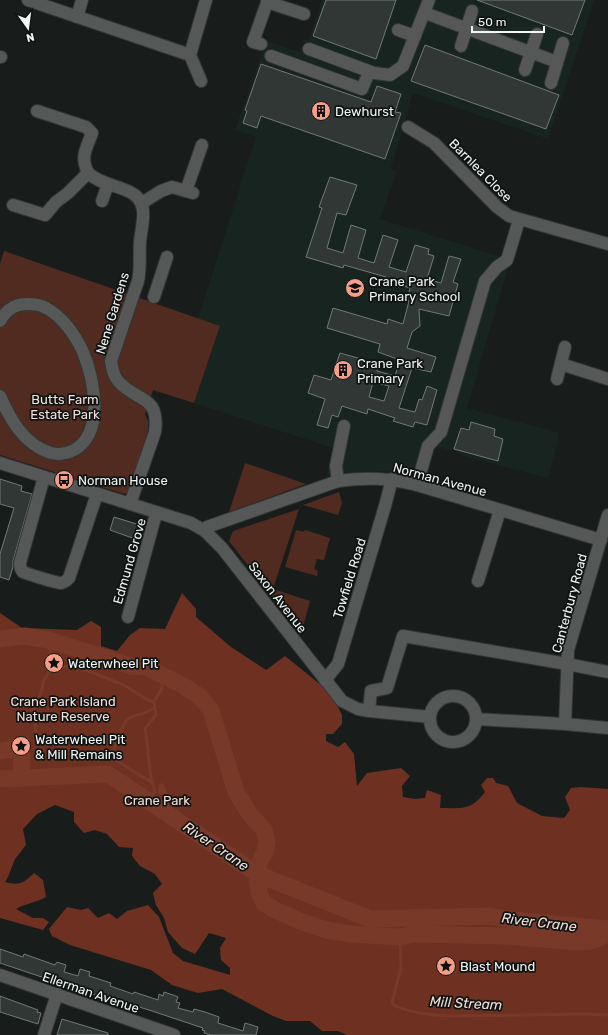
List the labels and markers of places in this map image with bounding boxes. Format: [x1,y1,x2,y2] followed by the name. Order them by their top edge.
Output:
[310,100,332,122] building icon: Dewhurst
[335,104,394,119] place label: Dewhurst
[369,274,460,304] place label: Crane Park Primary School
[344,277,366,299] school or university icon: Crane Park Primary School
[357,356,423,386] place label: Crane Park Primary
[332,359,354,381] building icon: Crane Park Primary
[53,469,75,491] bus stop icon: Norman House
[78,473,168,488] place label: Norman House
[43,652,65,674] place icon: Waterwheel Pit
[68,656,158,671] place label: Waterwheel Pit
[35,732,125,762] place label: Waterwheel Pit & Mill Remains
[10,735,32,757] place icon: Waterwheel Pit & Mill Remains
[435,955,457,977] place icon: Blast Mound
[460,959,535,974] place label: Blast Mound

